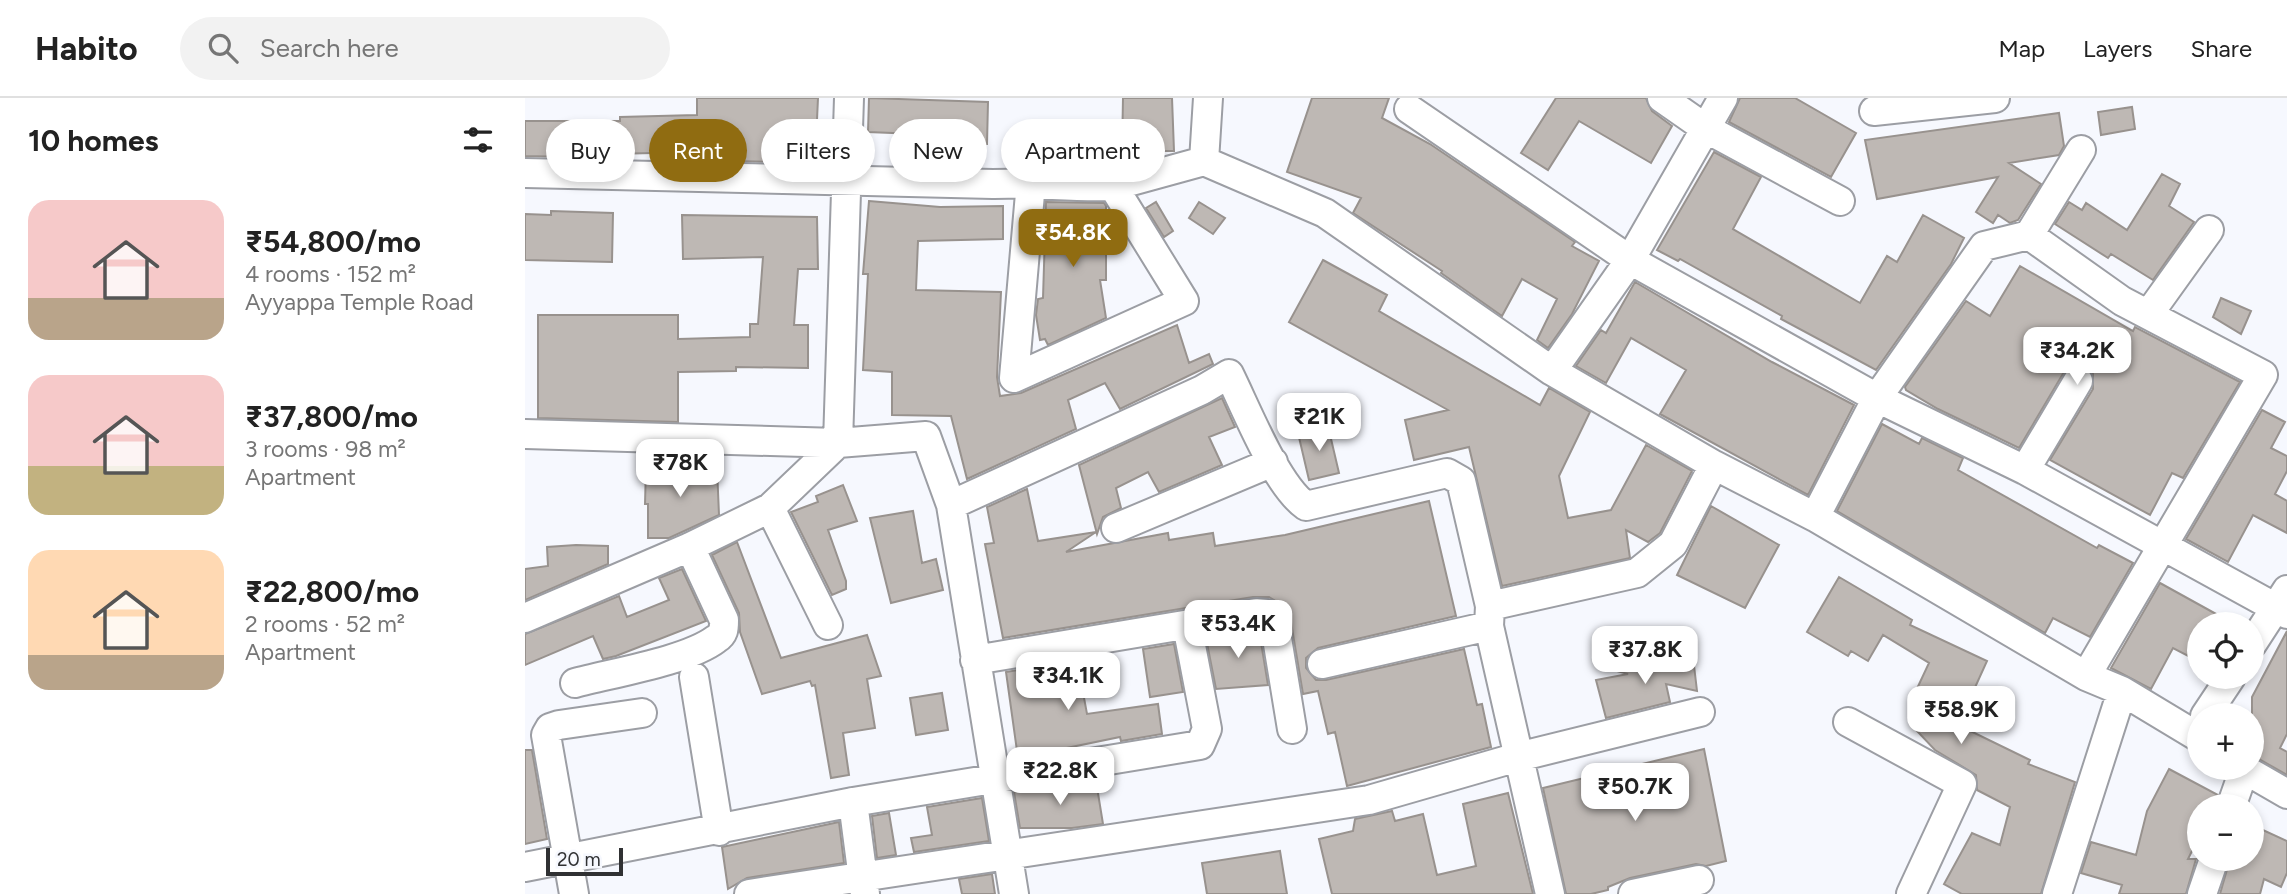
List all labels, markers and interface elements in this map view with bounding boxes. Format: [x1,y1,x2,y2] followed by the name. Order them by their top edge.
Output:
[180,17,670,80] search box
[35,29,138,68] text: Habito
[204,29,242,67] icon: search
[260,32,399,64] text: Search here
[1998,34,2045,63] text: Map
[2083,34,2152,63] text: Layers
[2190,34,2252,63] text: Share
[546,119,635,182] chip: Buy
[649,119,747,182] chip: Rent
[761,119,875,182] chip: Filters
[889,119,987,182] chip: New
[1001,119,1165,182] chip: Apartment
[459,121,497,159] icon: filters
[28,122,159,159] text: 10 homes
[1016,209,1130,269] pin: ₹54.8K
[1035,218,1111,246] text: ₹54.8K
[245,223,421,260] text: ₹54,800/mo
[84,228,168,312] icon: home
[245,260,416,288] text: 4 rooms · 152 m²
[245,288,474,316] text: Ayyappa Temple Road
[2020,328,2134,387] pin: ₹34.2K
[2039,336,2115,364] text: ₹34.2K
[1278,394,1360,453] pin: ₹21K
[245,398,418,435] text: ₹37,800/mo
[1293,402,1345,430] text: ₹21K
[84,403,168,487] icon: home
[245,435,406,463] text: 3 rooms · 98 m²
[639,440,721,499] pin: ₹78K
[652,448,708,476] text: ₹78K
[245,463,356,491] text: Apartment
[245,573,419,610] text: ₹22,800/mo
[84,578,168,662] icon: home
[1181,601,1295,660] pin: ₹53.4K
[1200,609,1276,637] text: ₹53.4K
[245,610,405,638] text: 2 rooms · 52 m²
[2187,612,2264,871] map controls
[2187,612,2264,689] button: locate
[1588,626,1702,686] pin: ₹37.8K
[1608,635,1682,663] text: ₹37.8K
[245,638,356,666] text: Apartment
[1011,652,1125,712] pin: ₹34.1K
[1032,661,1104,689] text: ₹34.1K
[1904,686,2018,746] pin: ₹58.9K
[1923,695,1999,723] text: ₹58.9K
[2187,703,2264,780] button: +
[1003,748,1117,807] pin: ₹22.8K
[1022,756,1098,784] text: ₹22.8K
[1578,764,1692,823] pin: ₹50.7K
[1597,772,1673,800] text: ₹50.7K
[2187,794,2264,871] button: −
[546,845,623,877] scale bar
[557,848,601,871] text: 20 m

